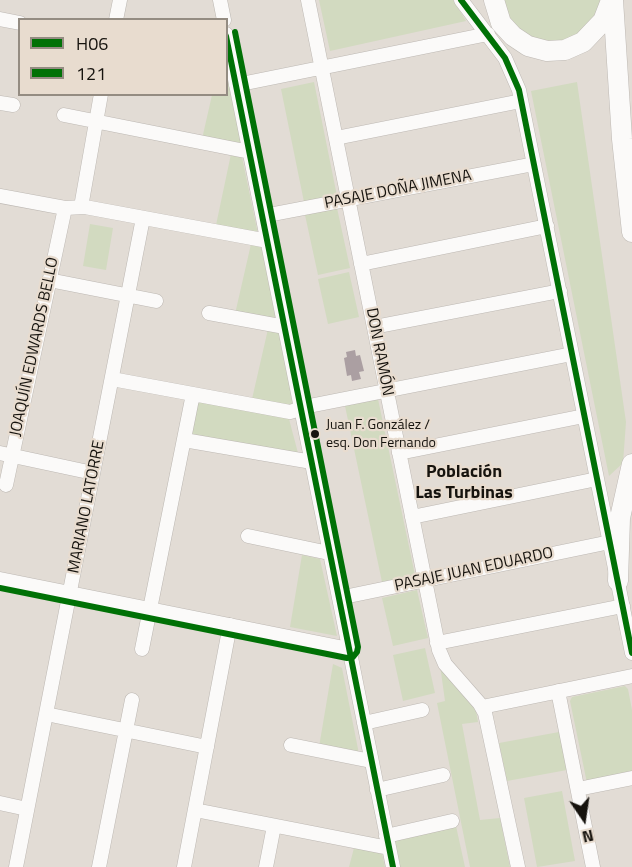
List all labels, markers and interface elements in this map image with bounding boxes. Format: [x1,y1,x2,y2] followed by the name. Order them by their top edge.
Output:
[18,18,228,96] legend
[76,30,108,57] text: H06
[76,60,106,87] text: 121
[323,166,473,214] street label: PASAJE DOÑA JIMENA
[7,256,63,438] street label: JOAQUÍN EDWARDS BELLO
[361,306,397,398] street label: DON RAMÓN
[326,418,436,450] place label: Juan F. González / esq. Don Fernando
[309,428,321,440] marker: Juan F. González / esq. Don Fernando
[65,439,109,575] street label: MARIANO LATORRE
[415,462,513,504] district label: Población Las Turbinas
[393,544,555,596] street label: PASAJE JUAN EDUARDO
[554,789,614,849] north arrow
[580,824,596,849] text: N

